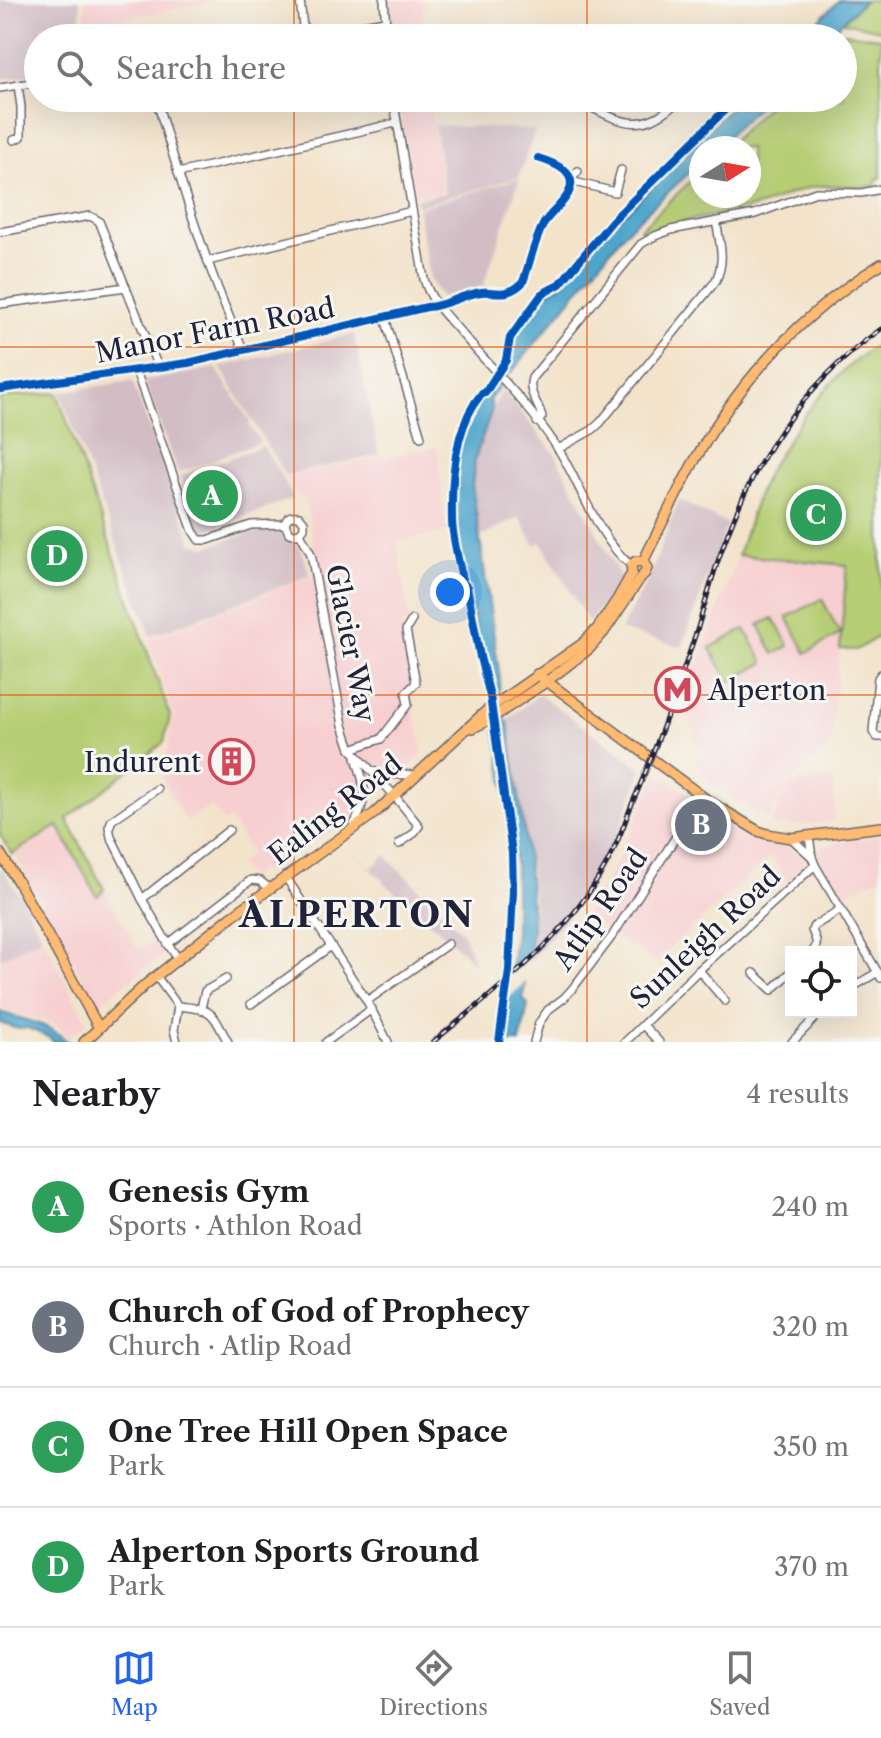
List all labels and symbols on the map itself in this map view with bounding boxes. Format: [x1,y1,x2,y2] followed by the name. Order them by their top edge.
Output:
[689,136,761,208] north arrow
[93,290,337,370] street label: Manor Farm Road
[186,466,238,526] pin: A
[790,485,842,545] pin: C
[31,526,83,586] pin: D
[319,561,383,725] street label: Glacier Way
[430,572,470,612] your location
[653,666,701,714] metro station icon: Alperton
[707,673,826,707] place label: Alperton
[208,738,256,786] building icon: Indurent
[84,745,201,779] place label: Indurent
[262,746,408,872] street label: Ealing Road
[675,795,727,855] pin: B
[545,841,654,977] street label: Atlip Road
[623,859,787,1015] street label: Sunleigh Road
[238,892,475,936] district label: ALPERTON

